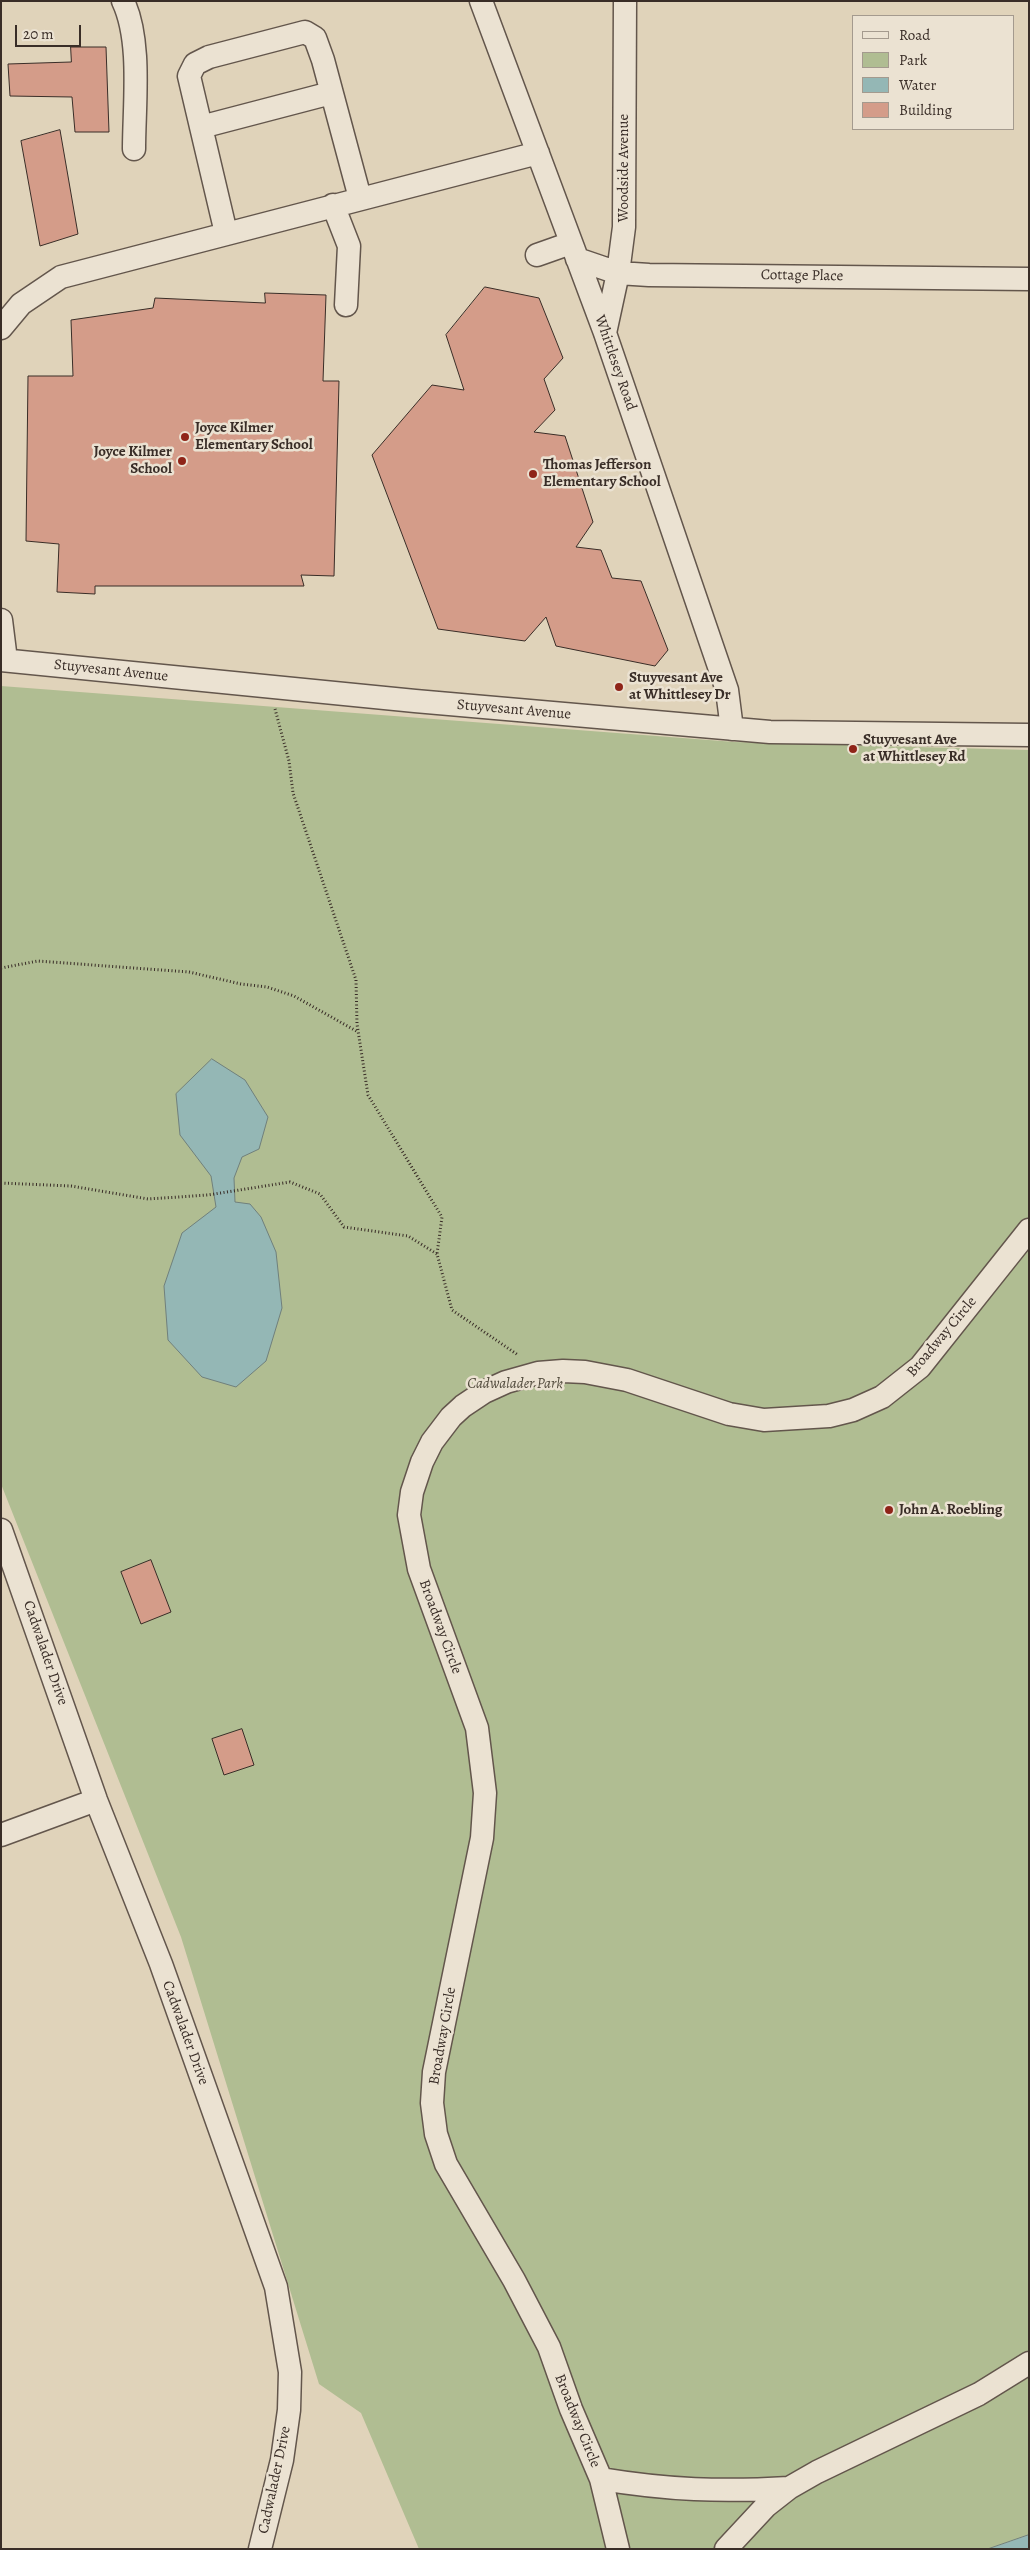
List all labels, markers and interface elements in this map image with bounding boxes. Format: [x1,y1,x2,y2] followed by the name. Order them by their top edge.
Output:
[18,15,84,47] scale bar
[852,15,1015,130] legend
[23,24,54,44] text: 20 m
[899,25,930,45] text: Road
[899,50,927,70] text: Park
[899,75,936,95] text: Water
[899,100,952,120] text: Building
[615,114,633,222] street label: Woodside Avenue
[761,266,843,286] street label: Cottage Place
[590,313,640,413] street label: Whittlesey Road
[195,419,313,454] place label: Joyce Kilmer Elementary School
[179,431,191,443] marker: Joyce Kilmer Elementary School
[94,443,172,478] place label: Joyce Kilmer School
[176,455,188,467] marker: Joyce Kilmer School
[543,456,661,491] place label: Thomas Jefferson Elementary School
[527,468,539,480] marker: Thomas Jefferson Elementary School
[53,656,169,686] street label: Stuyvesant Avenue
[629,669,731,704] place label: Stuyvesant Ave at Whittlesey Dr
[613,681,625,693] marker: Stuyvesant Ave at Whittlesey Dr
[456,696,572,724] street label: Stuyvesant Avenue
[863,731,965,766] place label: Stuyvesant Ave at Whittlesey Rd
[847,743,859,755] marker: Stuyvesant Ave at Whittlesey Rd
[903,1293,981,1381] street label: Broadway Circle
[467,1375,563,1393] park label: Cadwalader Park
[899,1501,1002,1519] place label: John A. Roebling
[883,1504,895,1516] marker: John A. Roebling
[415,1577,465,1677] street label: Broadway Circle
[19,1598,71,1708] street label: Cadwalader Drive
[158,1978,212,2088] street label: Cadwalader Drive
[426,1986,460,2086] street label: Broadway Circle
[550,2372,604,2470] street label: Broadway Circle
[255,2425,295,2535] street label: Cadwalader Drive

